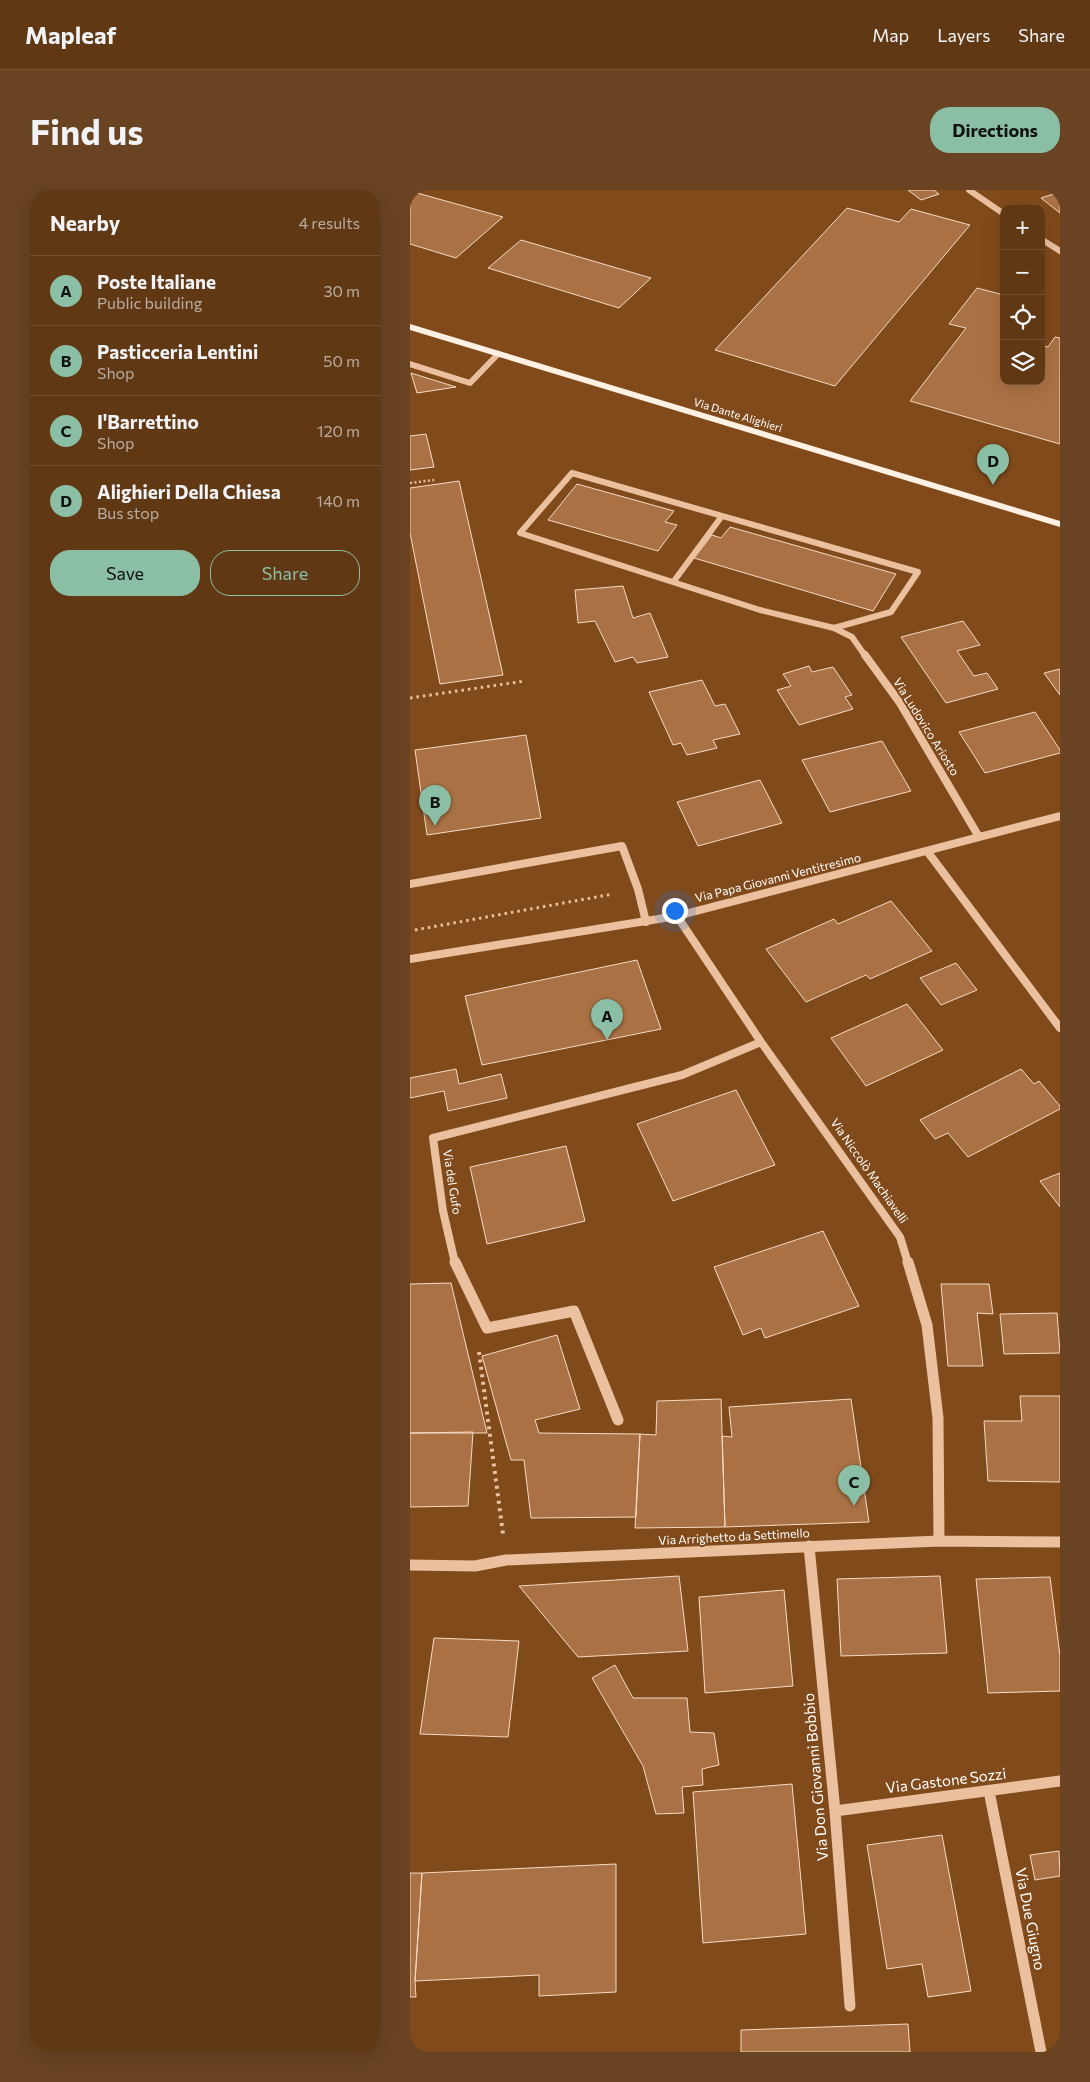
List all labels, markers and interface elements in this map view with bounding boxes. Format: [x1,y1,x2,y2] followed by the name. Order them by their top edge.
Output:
[25,20,116,49] text: Mapleaf
[872,24,909,46] text: Map
[937,24,990,46] text: Layers
[1018,24,1065,46] text: Share
[930,107,1060,153] button: Directions
[30,109,144,152] text: Find us
[1000,205,1045,385] map controls
[1000,205,1045,250] button: +
[50,210,120,235] text: Nearby
[299,213,360,232] text: 4 results
[1000,250,1045,295] button: −
[97,270,216,293] text: Poste Italiane
[60,281,72,300] text: A
[323,281,360,300] text: 30 m
[97,293,202,312] text: Public building
[1000,295,1045,340] button: locate
[97,340,258,363] text: Pasticceria Lentini
[1000,340,1045,385] button: layers
[61,351,71,370] text: B
[323,351,360,370] text: 50 m
[97,363,135,382] text: Shop
[692,395,784,434] street label: Via Dante Alighieri
[97,410,199,433] text: I'Barrettino
[61,421,71,440] text: C
[317,421,360,440] text: 120 m
[97,433,135,452] text: Shop
[977,444,1009,485] pin: D
[97,480,281,503] text: Alighieri Della Chiesa
[60,491,72,510] text: D
[316,491,360,510] text: 140 m
[97,503,159,522] text: Bus stop
[50,550,200,596] button: Save
[210,550,360,596] button: Share
[891,675,963,778] street label: Via Ludovico Ariosto
[419,785,451,826] pin: B
[693,850,862,904] street label: Via Papa Giovanni Ventitresimo
[662,898,688,924] your location
[591,999,623,1040] pin: A
[828,1115,911,1226] street label: Via Niccolò Machiavelli
[441,1148,465,1215] street label: Via del Gufo
[838,1465,870,1506] pin: C
[658,1525,810,1547] street label: Via Arrighetto da Settimello
[799,1692,831,1862] street label: Via Don Giovanni Bobbio
[885,1764,1007,1796] street label: Via Gastone Sozzi
[1012,1866,1050,1972] street label: Via Due Giugno

